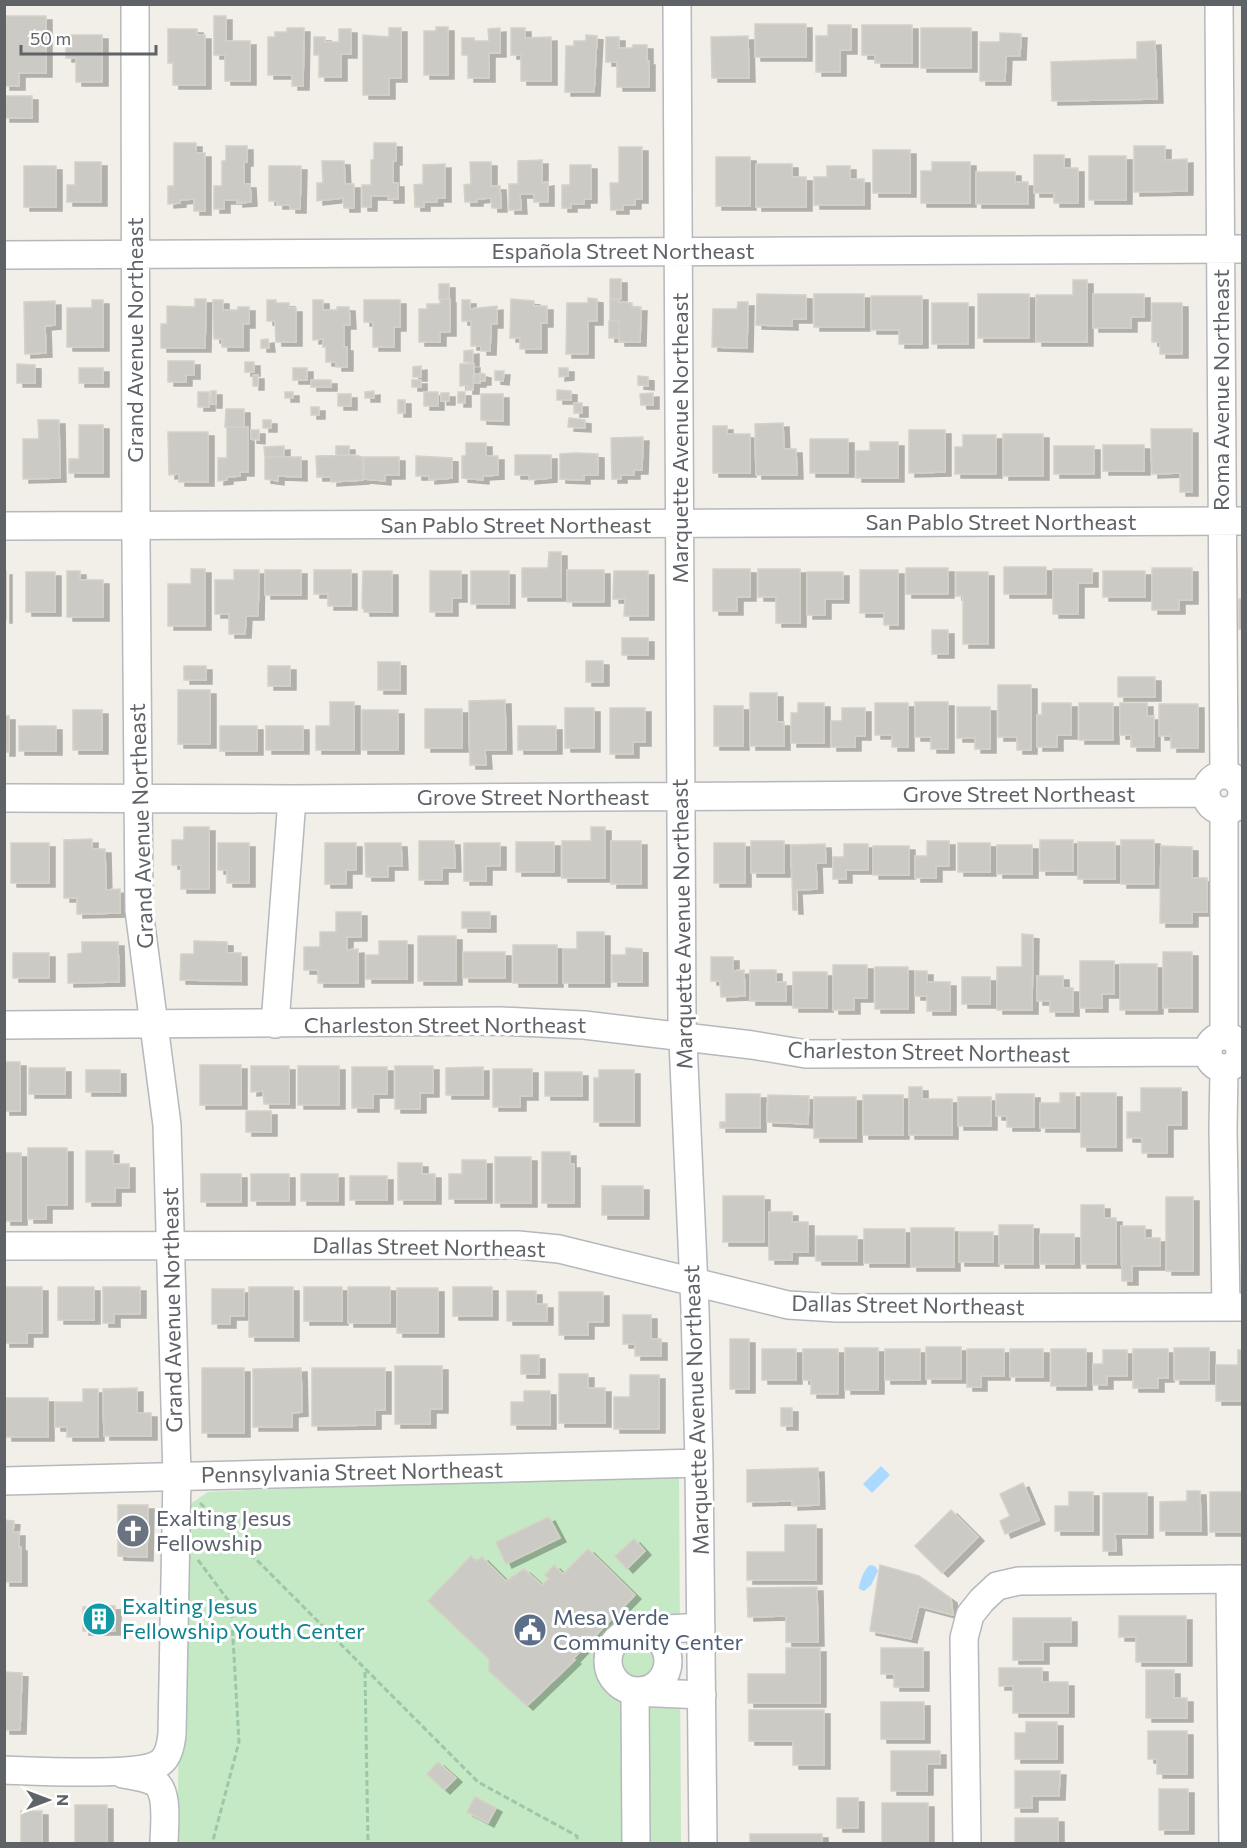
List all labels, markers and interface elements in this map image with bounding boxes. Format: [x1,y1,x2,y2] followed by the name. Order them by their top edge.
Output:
[21,18,156,56] scale bar
[30,27,71,49] text: 50 m
[121,217,148,463] street label: Grand Avenue Northeast
[491,237,755,264] street label: Española Street Northeast
[1207,269,1234,511] street label: Roma Avenue Northeast
[666,293,693,583] street label: Marquette Avenue Northeast
[865,508,1137,535] street label: San Pablo Street Northeast
[380,511,652,538] street label: San Pablo Street Northeast
[123,703,158,949] street label: Grand Avenue Northeast
[665,778,698,1070] street label: Marquette Avenue Northeast
[903,780,1135,807] street label: Grove Street Northeast
[417,783,649,810] street label: Grove Street Northeast
[304,1011,586,1038] street label: Charleston Street Northeast
[788,1036,1071,1067] street label: Charleston Street Northeast
[156,1187,187,1433] street label: Grand Avenue Northeast
[312,1231,546,1262] street label: Dallas Street Northeast
[677,1264,714,1556] street label: Marquette Avenue Northeast
[791,1289,1025,1320] street label: Dallas Street Northeast
[201,1455,503,1488] street label: Pennsylvania Street Northeast
[156,1504,292,1556] place label: Exalting Jesus Fellowship
[115,1513,151,1549] church icon: Exalting Jesus Fellowship
[122,1592,365,1644] place label: Exalting Jesus Fellowship Youth Center
[81,1601,117,1637] building icon: Exalting Jesus Fellowship Youth Center
[553,1603,744,1655] place label: Mesa Verde Community Center
[512,1612,548,1648] public building icon: Mesa Verde Community Center
[18,1770,78,1830] north arrow
[54,1794,73,1806] text: N

